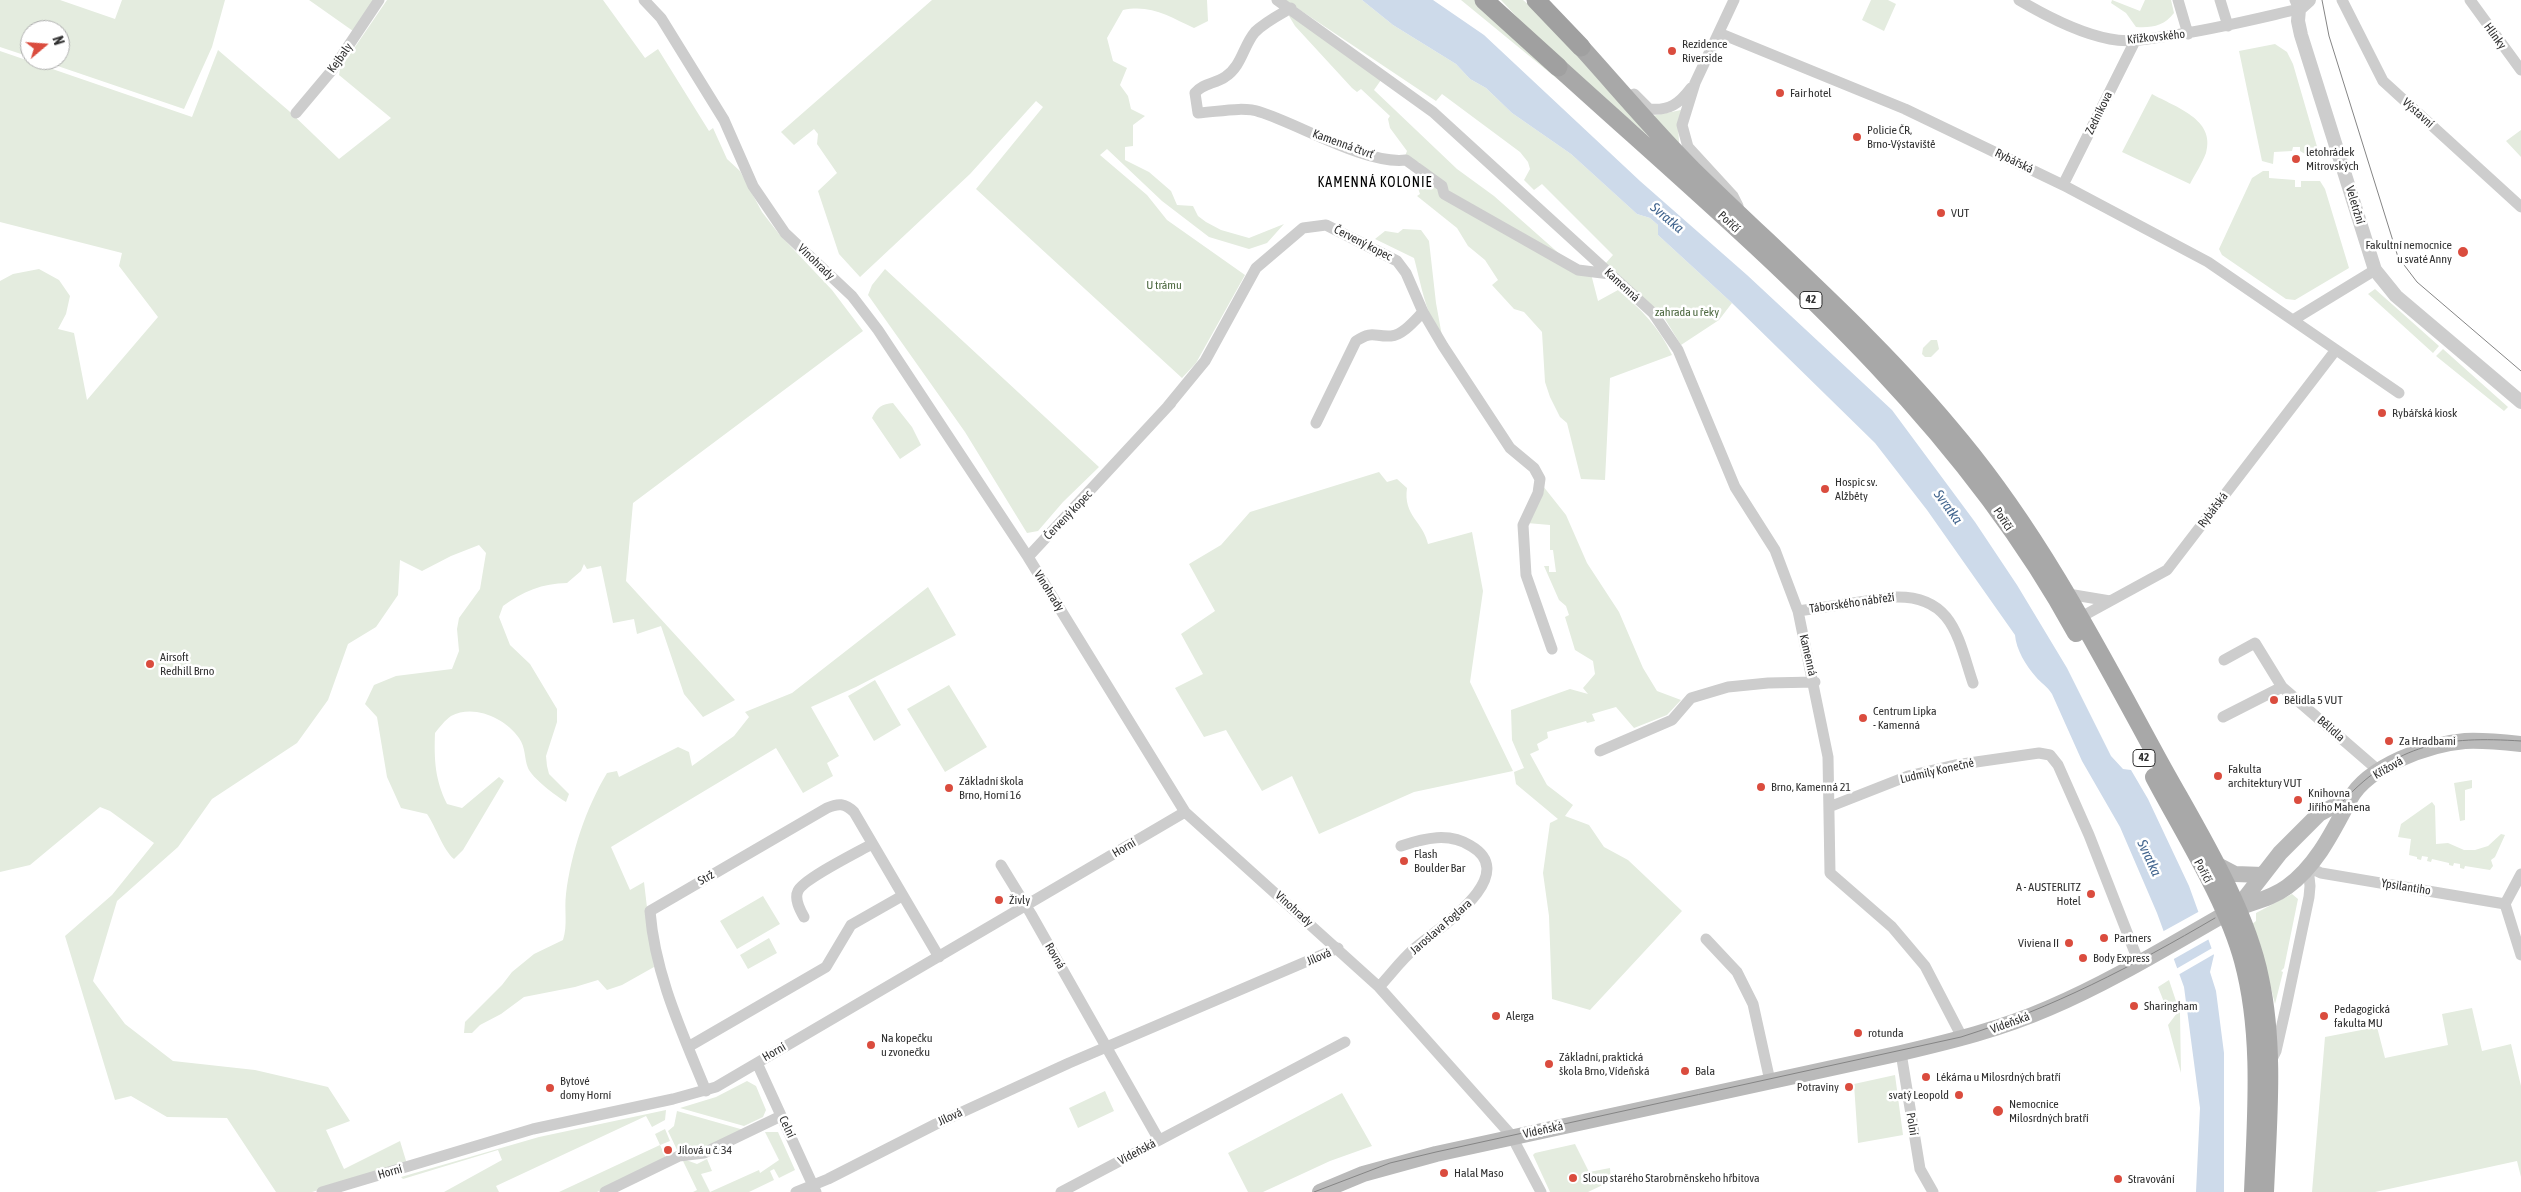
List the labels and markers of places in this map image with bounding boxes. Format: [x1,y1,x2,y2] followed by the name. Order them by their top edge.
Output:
[1682,37,1727,65] place label: Rezidence Riverside
[1666,45,1678,57] marker: Rezidence Riverside
[1790,86,1832,100] place label: Fair hotel
[1774,87,1786,99] marker: Fair hotel
[1867,123,1936,151] place label: Policie ČR, Brno-Výstaviště
[1851,131,1863,143] marker: Policie ČR, Brno-Výstaviště
[2306,145,2359,173] place label: letohrádek Mitrovských
[2290,153,2302,165] marker: letohrádek Mitrovských
[1951,206,1969,220] place label: VUT
[1935,207,1947,219] marker: VUT
[2365,238,2452,266] place label: Fakultní nemocnice u svaté Anny
[2456,245,2470,259] marker: Fakultní nemocnice u svaté Anny
[2392,406,2457,420] place label: Rybářská kiosk
[2376,407,2388,419] marker: Rybářská kiosk
[1835,475,1877,503] place label: Hospic sv. Alžběty
[1819,483,1831,495] marker: Hospic sv. Alžběty
[160,650,214,678] place label: Airsoft Redhill Brno
[144,658,156,670] marker: Airsoft Redhill Brno
[2284,693,2343,707] place label: Bělidla 5 VUT
[2268,694,2280,706] marker: Bělidla 5 VUT
[1873,704,1937,732] place label: Centrum Lipka - Kamenná
[1857,712,1869,724] marker: Centrum Lipka - Kamenná
[2399,734,2456,748] place label: Za Hradbami
[2383,735,2395,747] marker: Za Hradbami
[2228,762,2302,790] place label: Fakulta architektury VUT
[2212,770,2224,782] marker: Fakulta architektury VUT
[959,774,1024,802] place label: Základní škola Brno, Horní 16
[1771,780,1851,794] place label: Brno, Kamenná 21
[1755,781,1767,793] marker: Brno, Kamenná 21
[943,782,955,794] marker: Základní škola Brno, Horní 16
[2308,786,2370,814] place label: Knihovna Jiřího Mahena
[2292,794,2304,806] marker: Knihovna Jiřího Mahena
[1414,847,1465,875] place label: Flash Boulder Bar
[1398,855,1410,867] marker: Flash Boulder Bar
[2016,880,2081,908] place label: A - AUSTERLITZ Hotel
[2085,888,2097,900] marker: A - AUSTERLITZ Hotel
[1009,893,1030,907] place label: Živly
[993,894,1005,906] marker: Živly
[2114,931,2151,945] place label: Partners
[2098,932,2110,944] marker: Partners
[2018,936,2059,950] place label: Viviena II
[2063,937,2075,949] marker: Viviena II
[2093,951,2150,965] place label: Body Express
[2077,952,2089,964] marker: Body Express
[2144,999,2198,1013] place label: Sharingham
[2128,1000,2140,1012] marker: Sharingham
[2334,1002,2390,1030] place label: Pedagogická fakulta MU
[1506,1009,1534,1023] place label: Alerga
[1490,1010,1502,1022] marker: Alerga
[2318,1010,2330,1022] marker: Pedagogická fakulta MU
[1868,1026,1904,1040] place label: rotunda
[1852,1027,1864,1039] marker: rotunda
[881,1031,933,1059] place label: Na kopečku u zvonečku
[865,1039,877,1051] marker: Na kopečku u zvonečku
[1559,1050,1649,1078] place label: Základní, praktická škola Brno, Vídeňská
[1543,1058,1555,1070] marker: Základní, praktická škola Brno, Vídeňská
[1695,1064,1715,1078] place label: Bala
[1679,1065,1691,1077] marker: Bala
[1936,1070,2061,1084] place label: Lékárna u Milosrdných bratří
[1920,1071,1932,1083] marker: Lékárna u Milosrdných bratří
[560,1074,611,1102] place label: Bytové domy Horní
[1797,1080,1839,1094] place label: Potraviny
[1843,1081,1855,1093] marker: Potraviny
[544,1082,556,1094] marker: Bytové domy Horní
[1889,1088,1949,1102] place label: svatý Leopold
[1953,1089,1965,1101] marker: svatý Leopold
[2009,1097,2089,1125] place label: Nemocnice Milosrdných bratří
[1991,1104,2005,1118] marker: Nemocnice Milosrdných bratří
[678,1143,732,1157] place label: Jílová u č. 34
[662,1144,674,1156] marker: Jílová u č. 34
[1454,1166,1504,1180] place label: Halal Maso
[1438,1167,1450,1179] marker: Halal Maso
[1583,1171,1760,1185] place label: Sloup starého Starobrněnskeho hřbitova
[1567,1172,1579,1184] marker: Sloup starého Starobrněnskeho hřbitova
[2128,1172,2175,1186] place label: Stravování
[2112,1173,2124,1185] marker: Stravování

